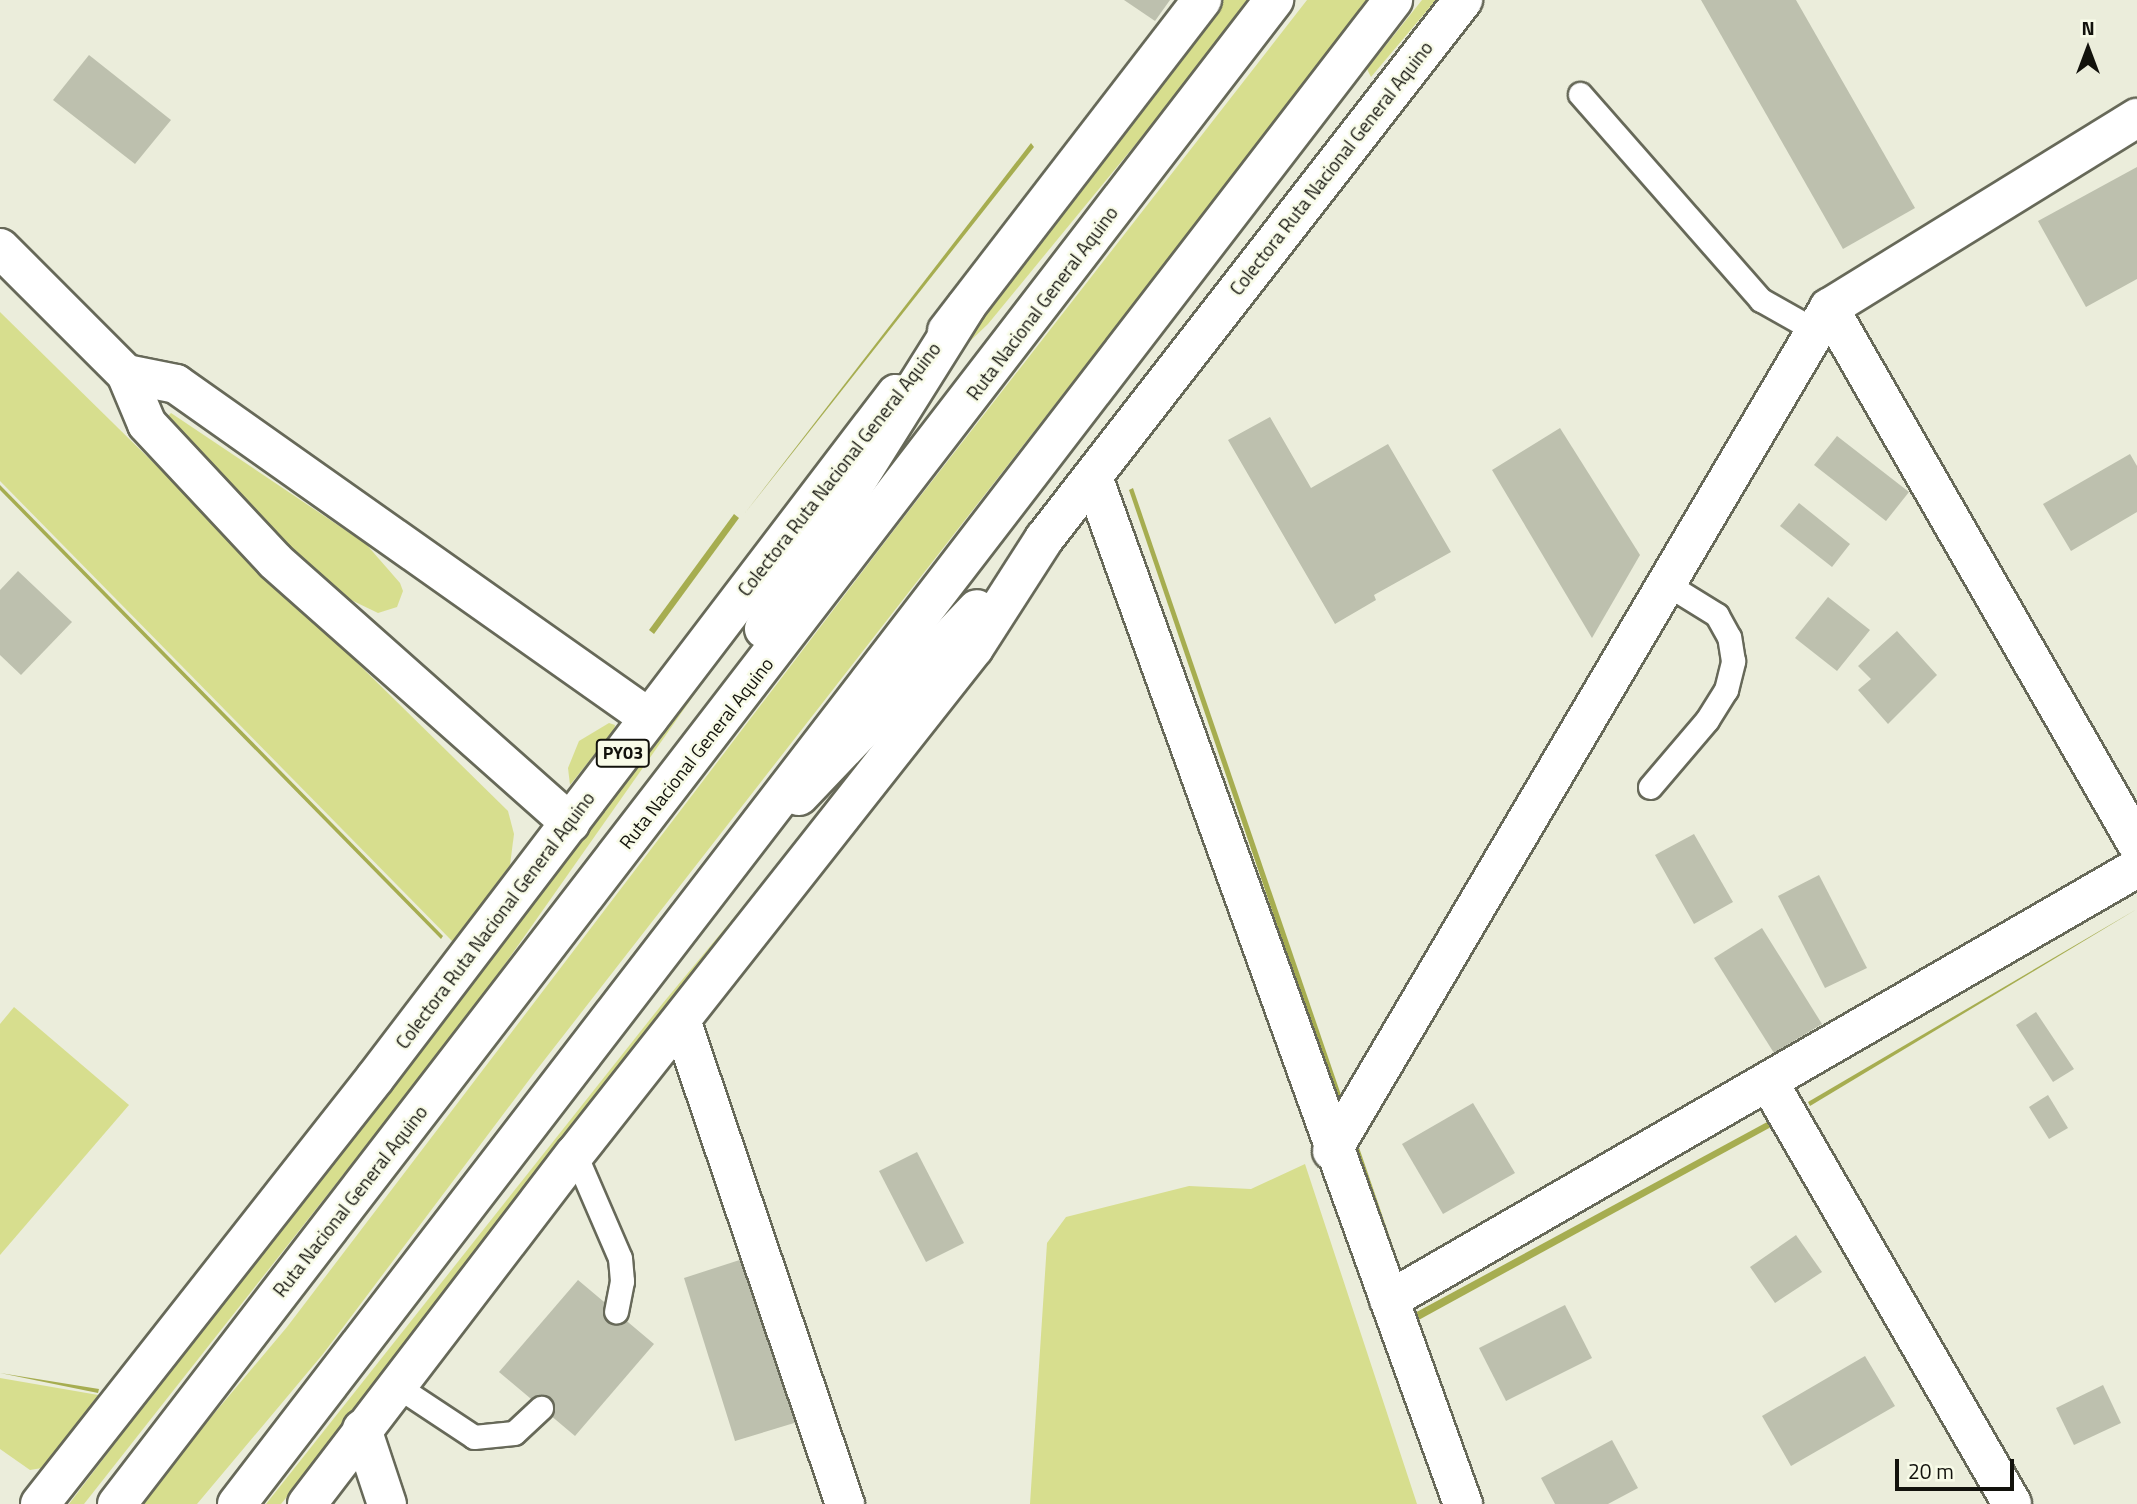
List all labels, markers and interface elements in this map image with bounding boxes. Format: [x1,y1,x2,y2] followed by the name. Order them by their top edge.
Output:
[2081,13,2095,42] text: N
[2053,14,2123,84] north arrow
[1225,36,1437,300] street label: Colectora Ruta Nacional General Aquino
[962,202,1122,404] street label: Ruta Nacional General Aquino
[733,337,945,601] street label: Colectora Ruta Nacional General Aquino
[614,653,778,853] street label: Ruta Nacional General Aquino
[595,738,651,768] road number: PY03
[391,787,599,1053] street label: Colectora Ruta Nacional General Aquino
[268,1101,432,1301] street label: Ruta Nacional General Aquino
[1899,1444,2018,1488] scale bar
[1908,1455,1954,1487] text: 20 m

